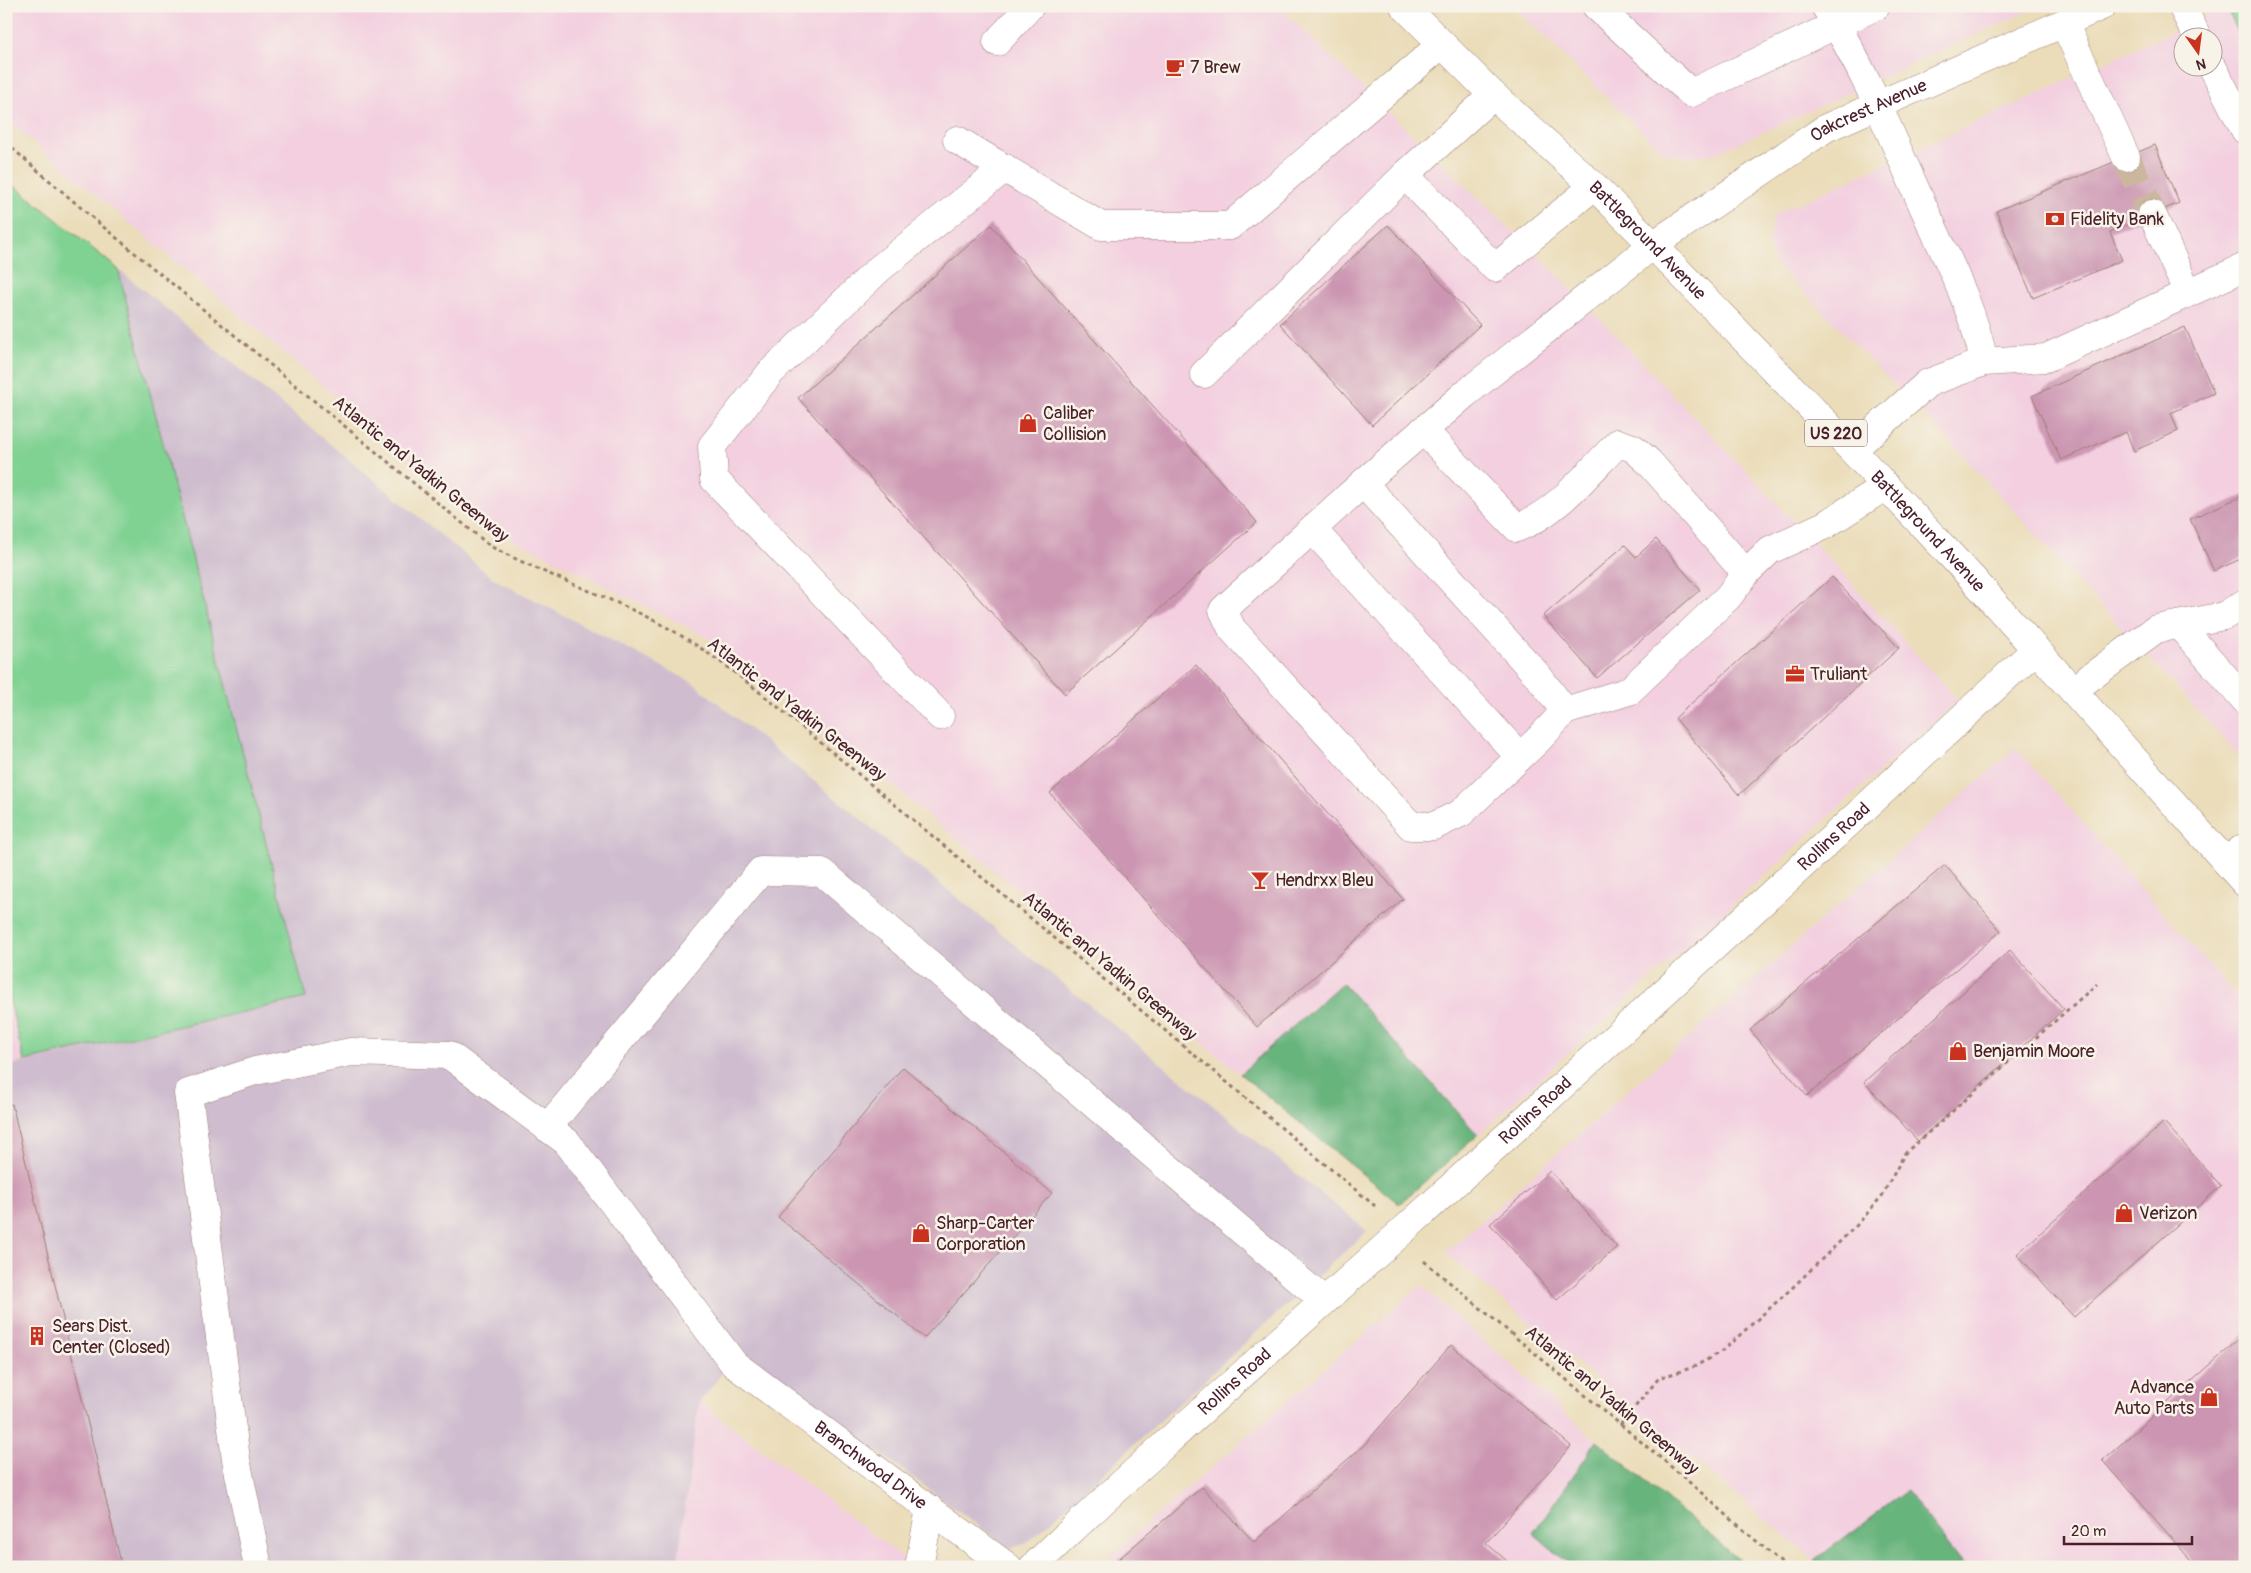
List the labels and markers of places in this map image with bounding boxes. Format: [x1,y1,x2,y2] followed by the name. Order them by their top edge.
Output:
[1164,56,1186,78] cafe icon: 7 Brew
[1190,56,1241,79] place label: 7 Brew
[2044,208,2066,230] bank icon: Fidelity Bank
[2070,208,2164,231] place label: Fidelity Bank
[1043,402,1106,446] place label: Caliber Collision
[1017,412,1039,434] shop icon: Caliber Collision
[1784,663,1806,685] office icon: Truliant
[1810,663,1868,686] place label: Truliant
[1249,869,1271,891] bar icon: Hendrxx Bleu
[1275,869,1374,892] place label: Hendrxx Bleu
[1947,1040,1969,1062] shop icon: Benjamin Moore
[1973,1040,2095,1063] place label: Benjamin Moore
[2113,1202,2135,1224] shop icon: Verizon
[2139,1202,2197,1225] place label: Verizon
[936,1212,1035,1256] place label: Sharp-Carter Corporation
[910,1222,932,1244] shop icon: Sharp-Carter Corporation
[52,1315,171,1359] place label: Sears Dist. Center (Closed)
[26,1325,48,1347] building icon: Sears Dist. Center (Closed)
[2114,1376,2194,1420] place label: Advance Auto Parts
[2198,1386,2220,1408] shop icon: Advance Auto Parts

